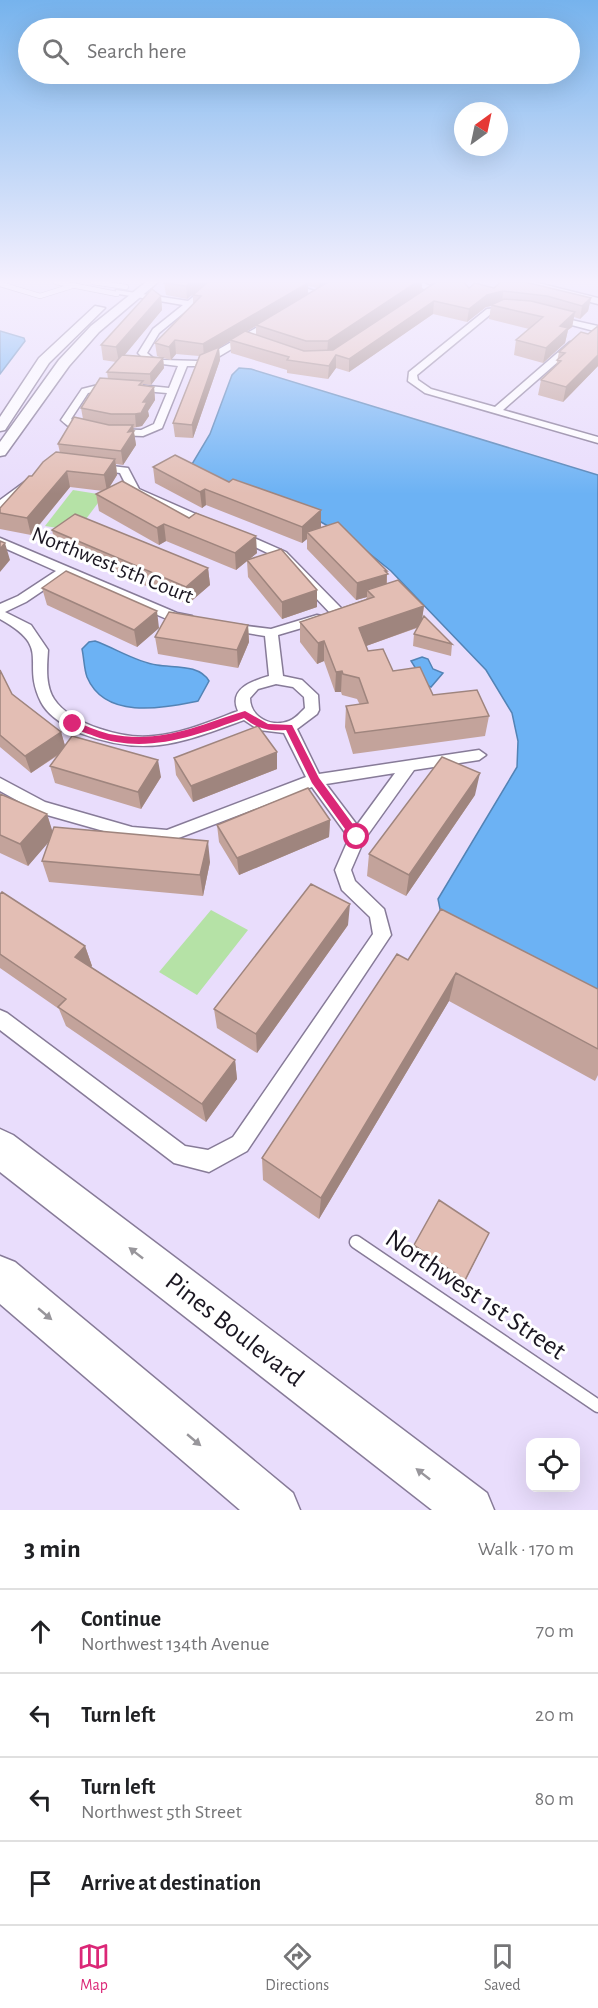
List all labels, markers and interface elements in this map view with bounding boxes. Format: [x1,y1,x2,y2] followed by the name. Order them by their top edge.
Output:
[18,18,580,84] search box
[39,35,72,68] icon: search
[87,40,186,62] text: Search here
[454,102,508,156] north arrow
[29,523,196,607] street label: Northwest 5th Court
[59,710,85,736] route end
[343,823,369,849] route start
[381,1224,571,1365] street label: Northwest 1st Street
[128,1247,143,1259] one-way arrow
[160,1267,309,1392] street label: Pines Boulevard
[37,1308,53,1321] one-way arrow
[186,1433,201,1446] one-way arrow
[526,1438,580,1492] map controls
[526,1438,580,1492] button: locate
[416,1469,431,1481] one-way arrow
[24,1536,81,1562] text: 3 min
[478,1539,574,1559] text: Walk · 170 m
[81,1608,161,1630] text: Continue
[24,1615,57,1648] icon: ahead
[536,1621,574,1641] text: 70 m
[81,1634,269,1654] text: Northwest 134th Avenue
[24,1699,57,1732] icon: left
[81,1704,155,1726] text: Turn left
[535,1705,574,1725] text: 20 m
[81,1776,155,1798] text: Turn left
[24,1783,57,1816] icon: left
[535,1789,574,1809] text: 80 m
[81,1802,242,1822] text: Northwest 5th Street
[24,1867,57,1900] icon: arrive
[81,1872,261,1894] text: Arrive at destination
[77,1940,110,1995] tab: Map
[265,1940,329,1995] tab: Directions
[484,1940,521,1995] tab: Saved

